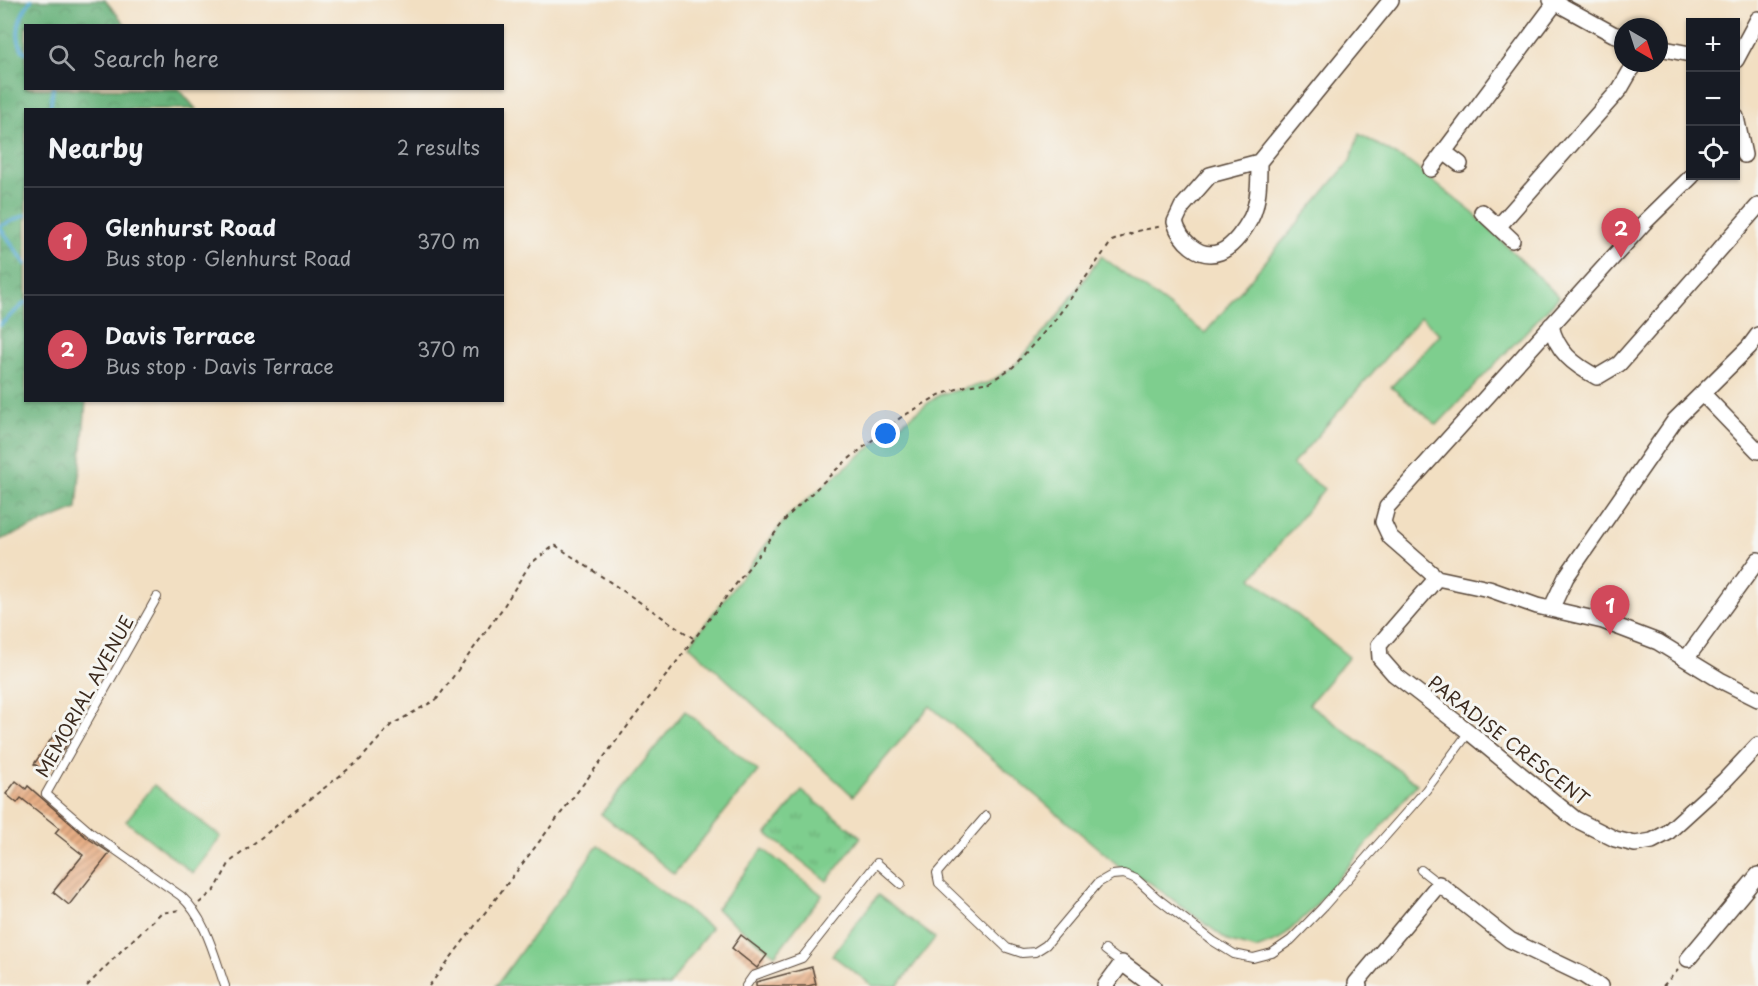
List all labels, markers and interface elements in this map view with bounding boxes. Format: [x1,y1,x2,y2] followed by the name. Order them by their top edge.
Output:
[1614,18,1668,72] north arrow
[1686,18,1740,180] map controls
[1686,18,1740,72] button: +
[24,24,504,90] search box
[45,41,78,74] icon: search
[93,41,219,74] text: Search here
[1686,72,1740,126] button: −
[1686,126,1740,180] button: locate
[48,128,143,167] text: Nearby
[397,132,480,162] text: 2 results
[1602,208,1640,258] pin: 2
[105,210,276,243] text: Glenhurst Road
[63,226,72,256] text: 1
[417,226,480,256] text: 370 m
[105,243,352,273] text: Bus stop · Glenhurst Road
[105,318,256,351] text: Davis Terrace
[60,334,75,364] text: 2
[417,334,480,364] text: 370 m
[105,351,334,381] text: Bus stop · Davis Terrace
[871,419,900,448] your location
[1590,586,1630,635] pin: 1
[28,610,140,782] street label: MEMORIAL AVENUE
[1423,668,1596,812] street label: PARADISE CRESCENT

